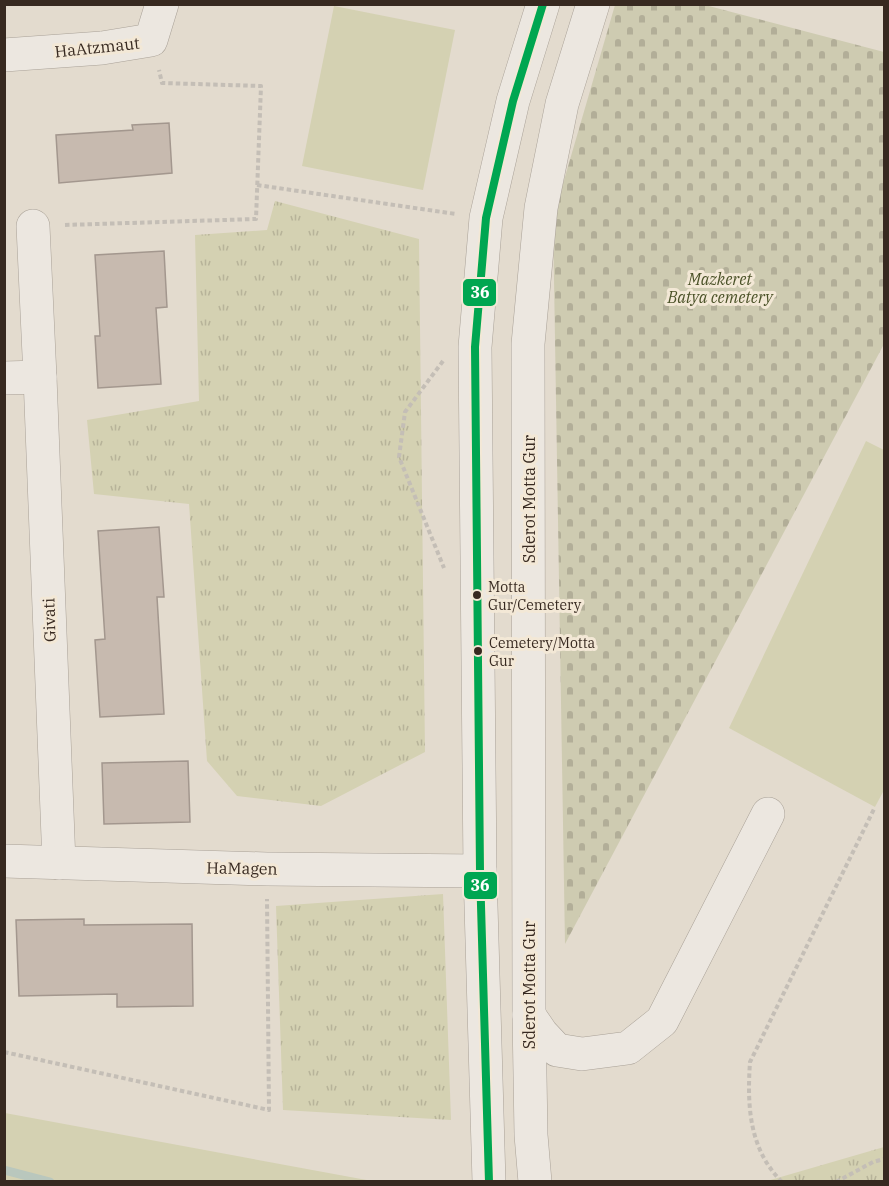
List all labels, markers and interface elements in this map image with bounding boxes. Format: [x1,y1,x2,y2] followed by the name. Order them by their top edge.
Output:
[53,33,141,61] street label: HaAtzmaut
[666,269,774,307] park label: Mazkeret Batya cemetery
[462,278,497,307] line badge: 36
[470,282,490,302] text: 36
[519,435,539,563] street label: Sderot Motta Gur
[488,578,582,614] place label: Motta Gur/Cemetery
[471,589,483,601] marker: Motta Gur/Cemetery
[38,598,60,642] street label: Givati
[489,634,596,670] place label: Cemetery/Motta Gur
[472,645,484,657] marker: Cemetery/Motta Gur
[206,857,278,879] street label: HaMagen
[463,871,498,900] line badge: 36
[470,875,490,895] text: 36
[519,921,539,1049] street label: Sderot Motta Gur

